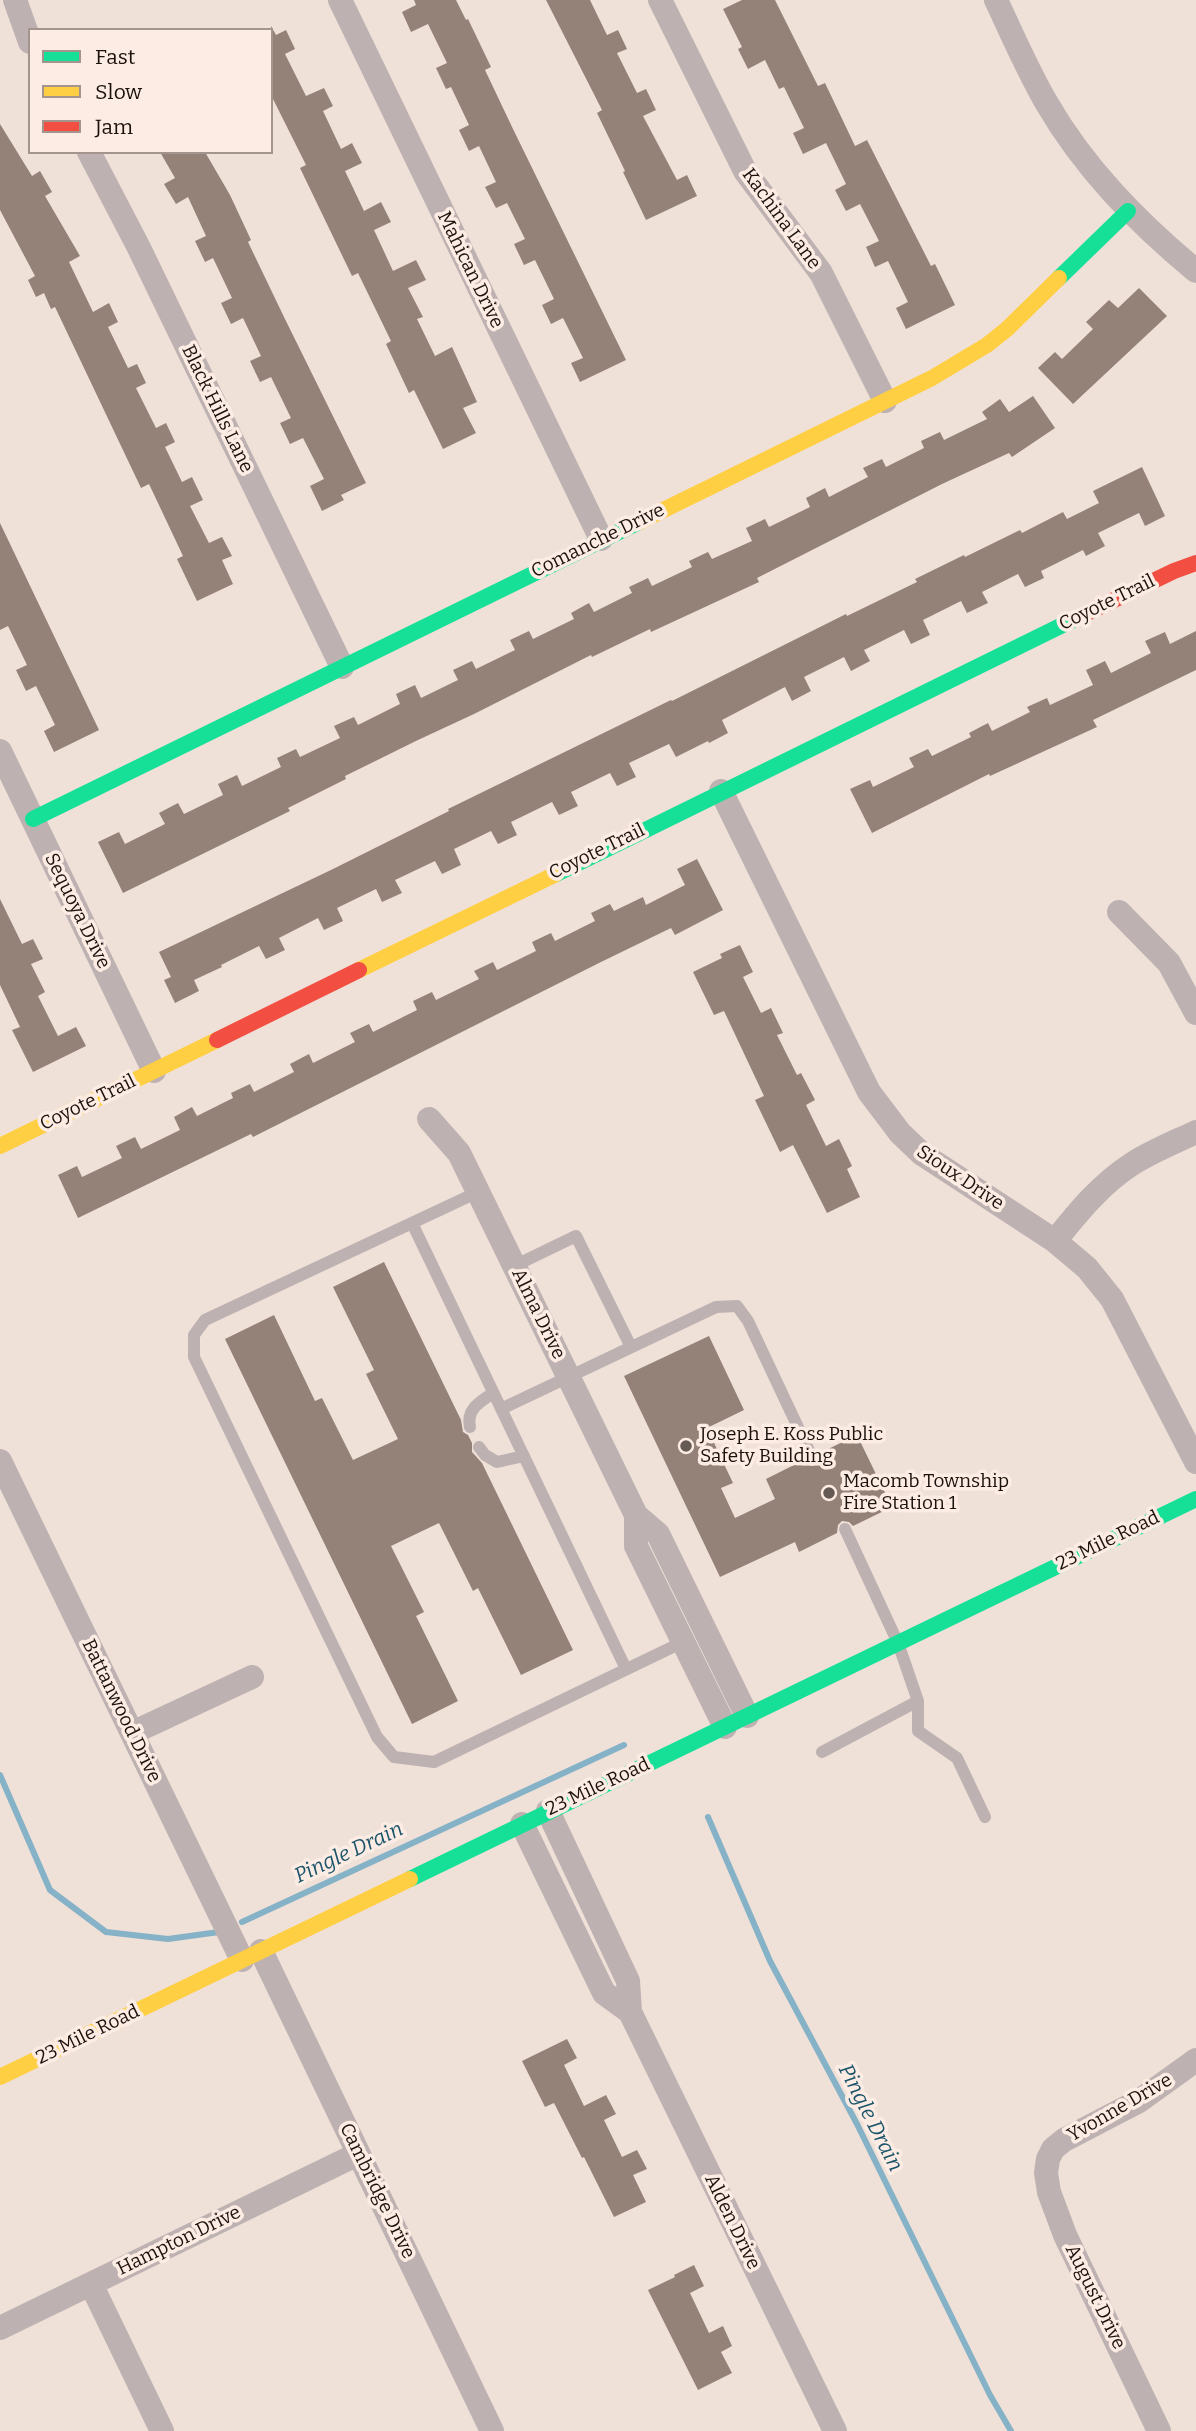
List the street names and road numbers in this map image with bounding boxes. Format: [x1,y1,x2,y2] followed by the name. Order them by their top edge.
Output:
[737,164,825,274] street label: Kachina Lane
[432,208,508,332] street label: Mahican Drive
[176,341,258,477] street label: Black Hills Lane
[528,499,668,583] street label: Comanche Drive
[1055,570,1159,636] street label: Coyote Trail
[545,819,649,885] street label: Coyote Trail
[39,850,115,972] street label: Sequoya Drive
[36,1070,140,1136] street label: Coyote Trail
[912,1141,1008,1215] street label: Sioux Drive
[506,1265,570,1363] street label: Alma Drive
[1053,1506,1163,1576] street label: 23 Mile Road
[76,1636,166,1786] street label: Battanwood Drive
[542,1753,654,1821] street label: 23 Mile Road
[33,2000,143,2070] street label: 23 Mile Road
[1064,2069,1176,2147] street label: Yvonne Drive
[334,2120,420,2262] street label: Cambridge Drive
[699,2171,765,2273] street label: Alden Drive
[113,2201,245,2281] street label: Hampton Drive
[1060,2241,1130,2353] street label: August Drive

